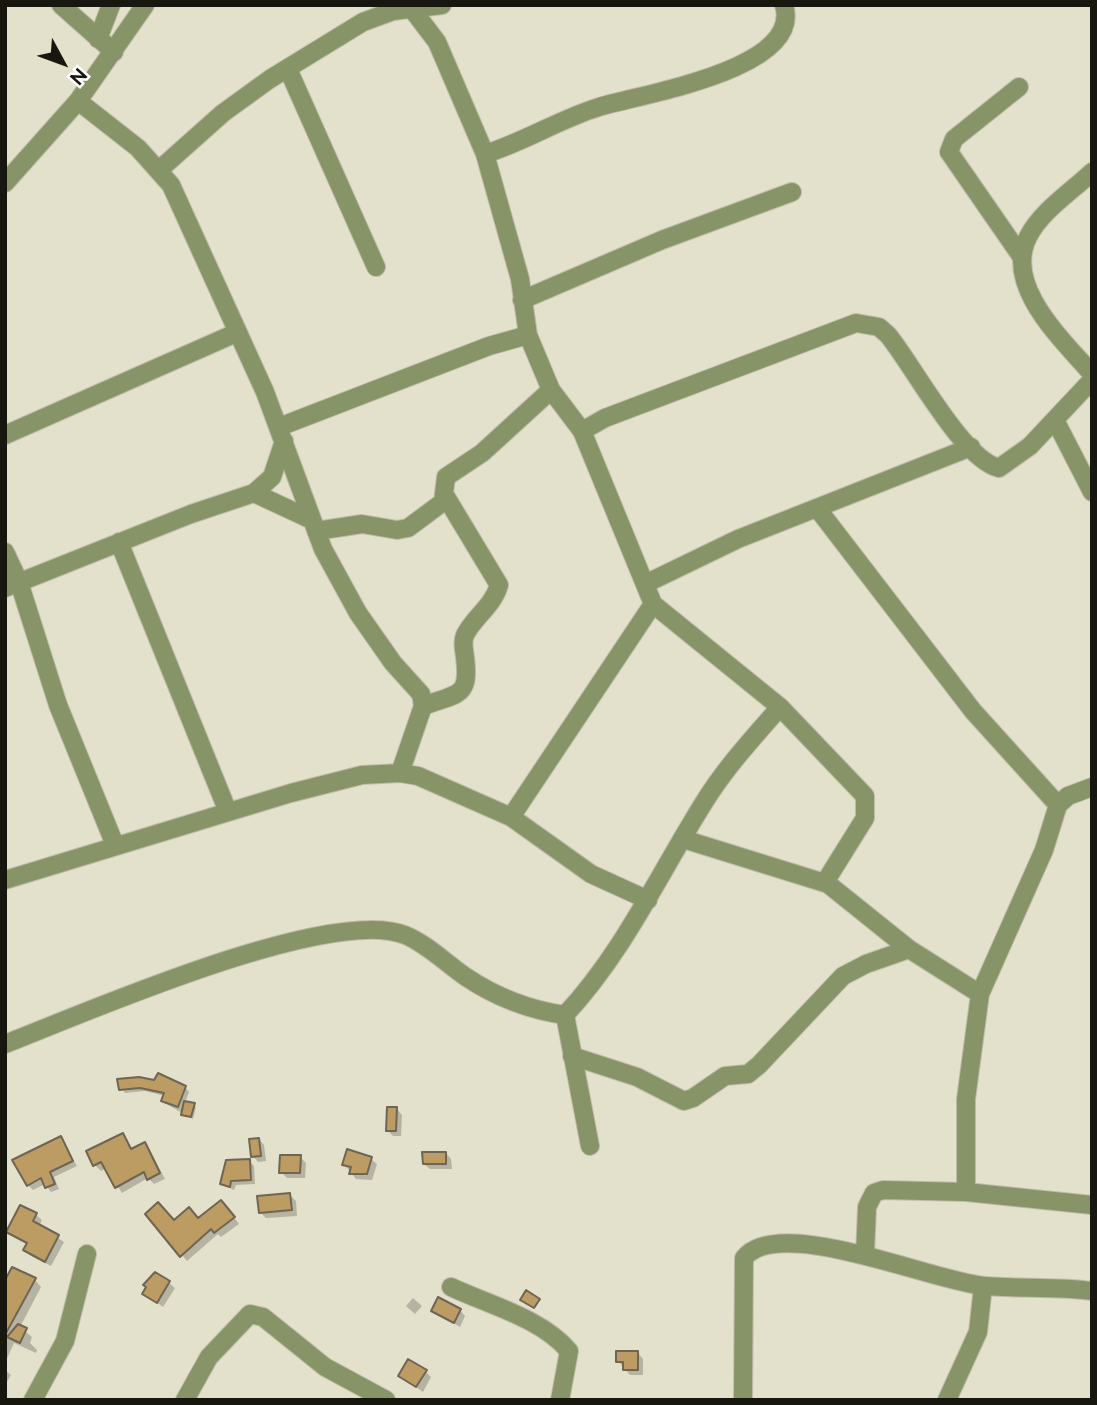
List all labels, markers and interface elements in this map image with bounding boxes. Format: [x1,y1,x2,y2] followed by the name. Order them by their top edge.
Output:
[28,28,98,98] north arrow
[66,64,92,89] text: N

